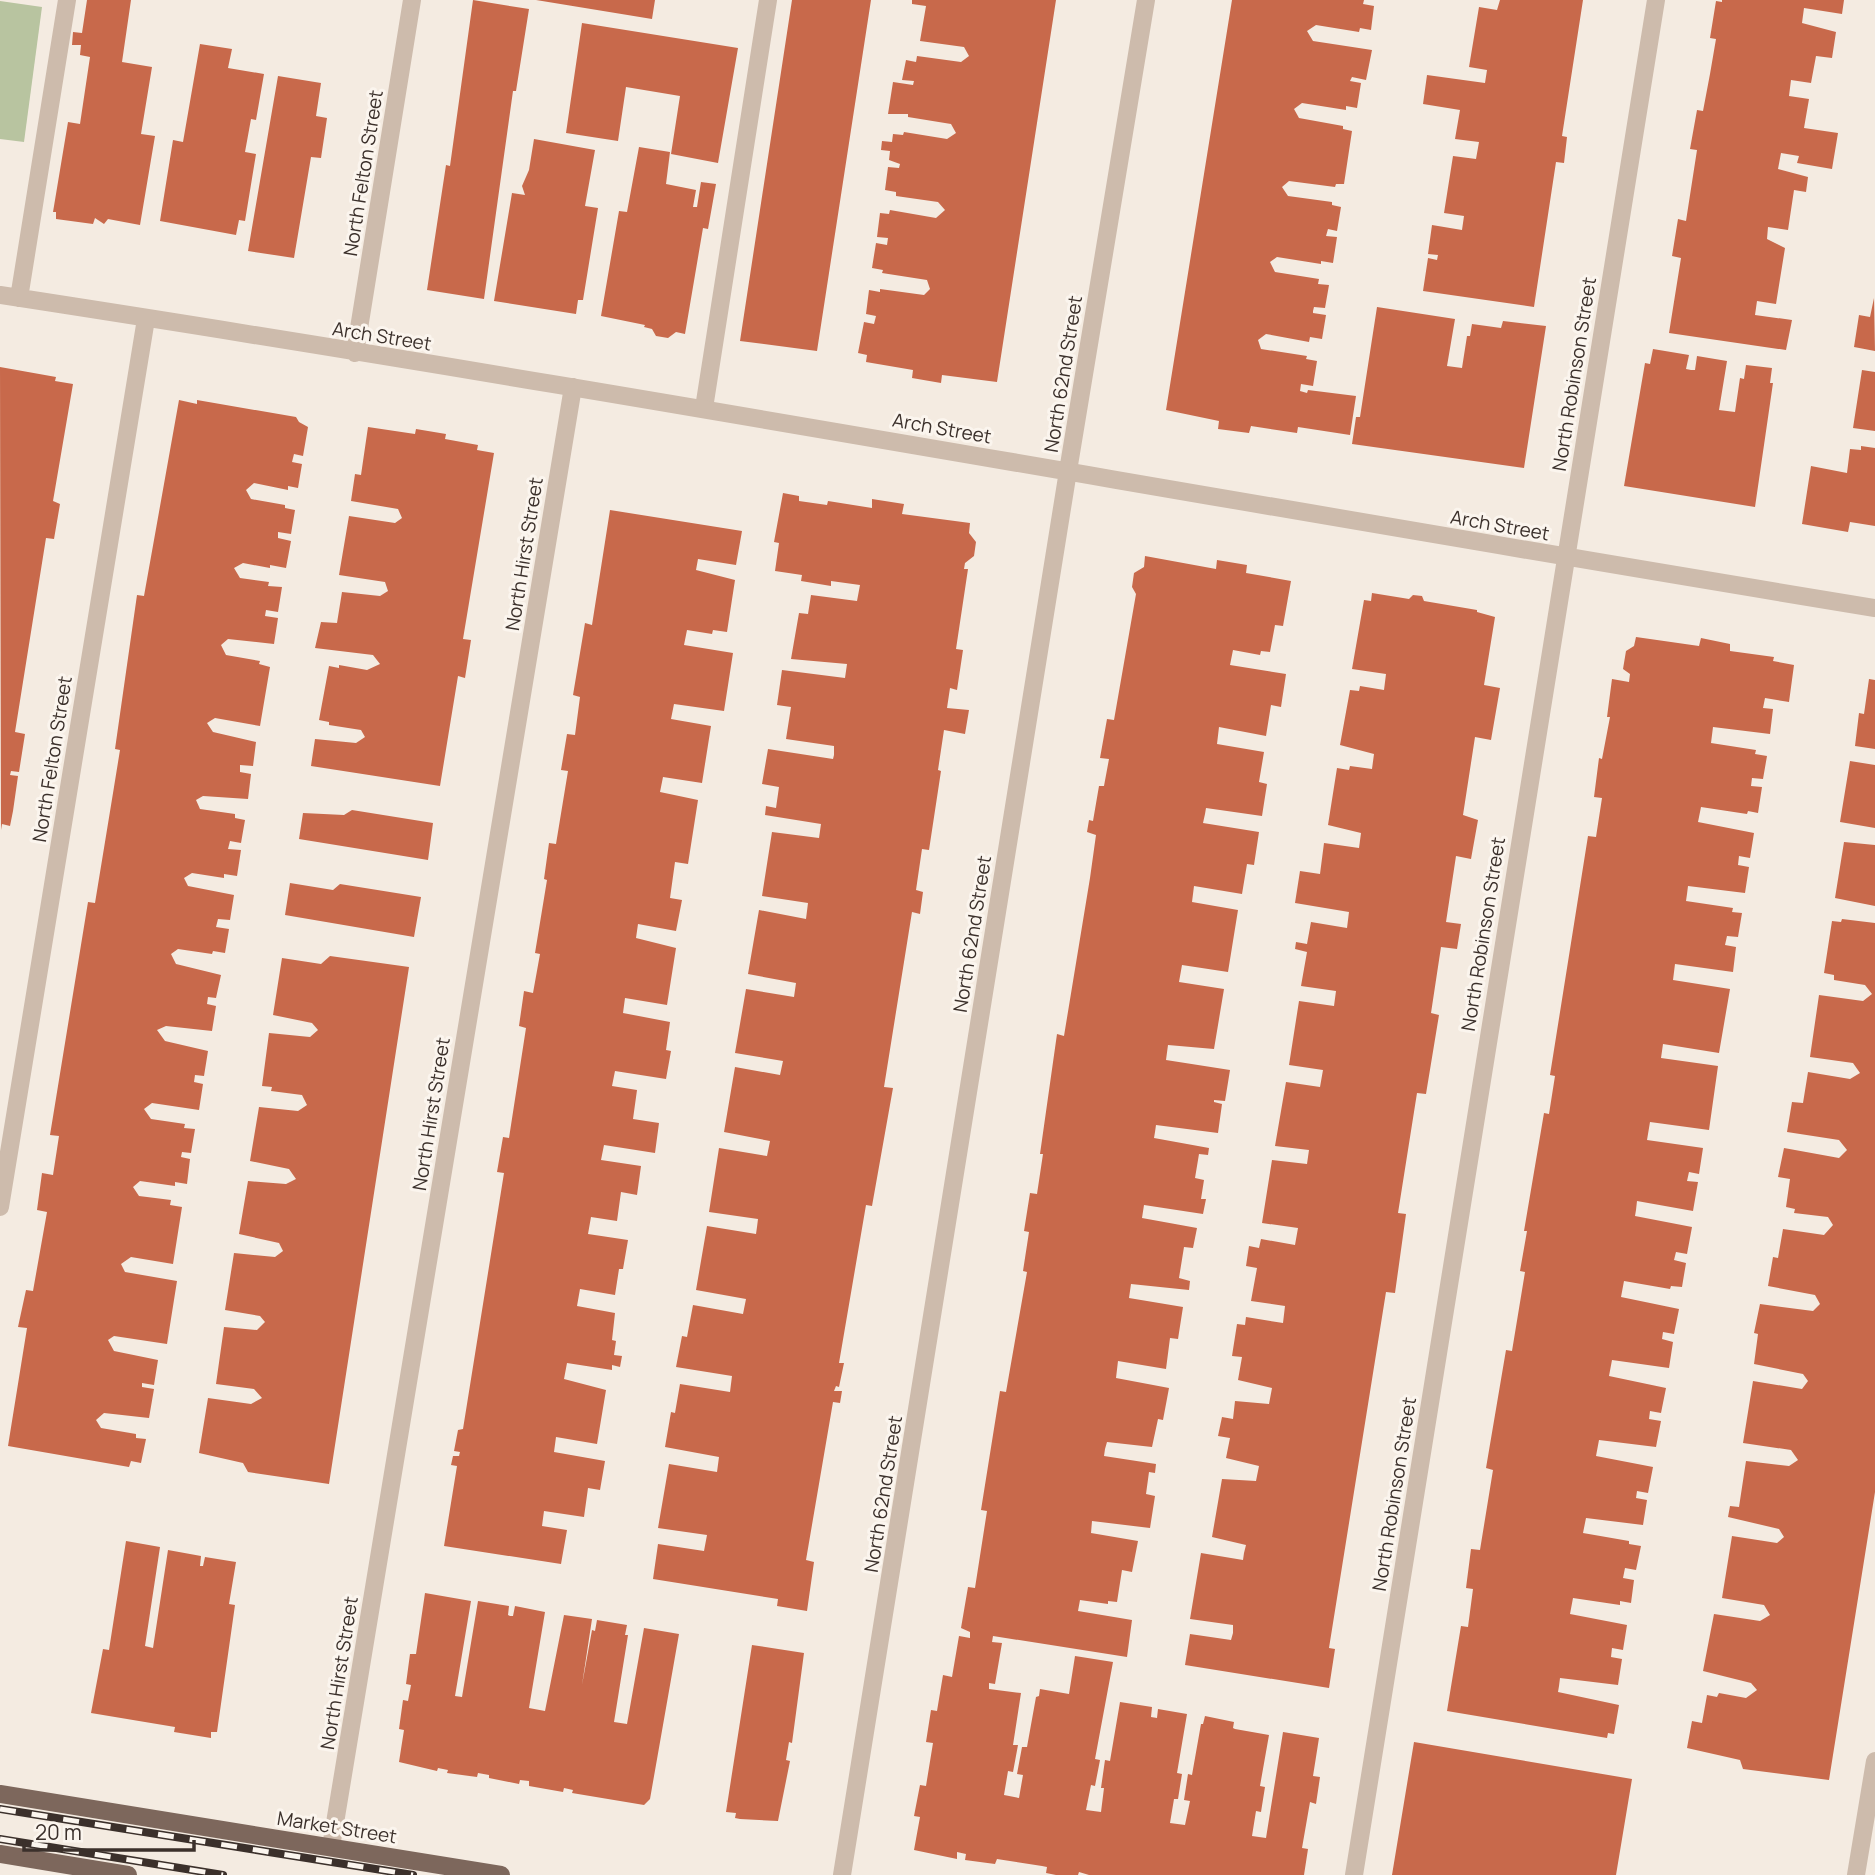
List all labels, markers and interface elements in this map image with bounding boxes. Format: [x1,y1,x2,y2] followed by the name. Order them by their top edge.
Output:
[337,88,389,258] street label: North Felton Street
[1546,275,1602,473] street label: North Robinson Street
[1038,294,1088,454] street label: North 62nd Street
[331,315,433,357] street label: Arch Street
[890,407,994,449] street label: Arch Street
[499,475,549,633] street label: North Hirst Street
[1448,504,1552,546] street label: Arch Street
[26,674,78,844] street label: North Felton Street
[1455,835,1511,1033] street label: North Robinson Street
[947,854,997,1014] street label: North 62nd Street
[406,1035,456,1193] street label: North Hirst Street
[1366,1395,1422,1593] street label: North Robinson Street
[858,1414,908,1574] street label: North 62nd Street
[314,1594,364,1752] street label: North Hirst Street
[275,1805,399,1849] street label: Market Street
[24,1808,194,1852] scale bar
[35,1818,82,1846] text: 20 m

